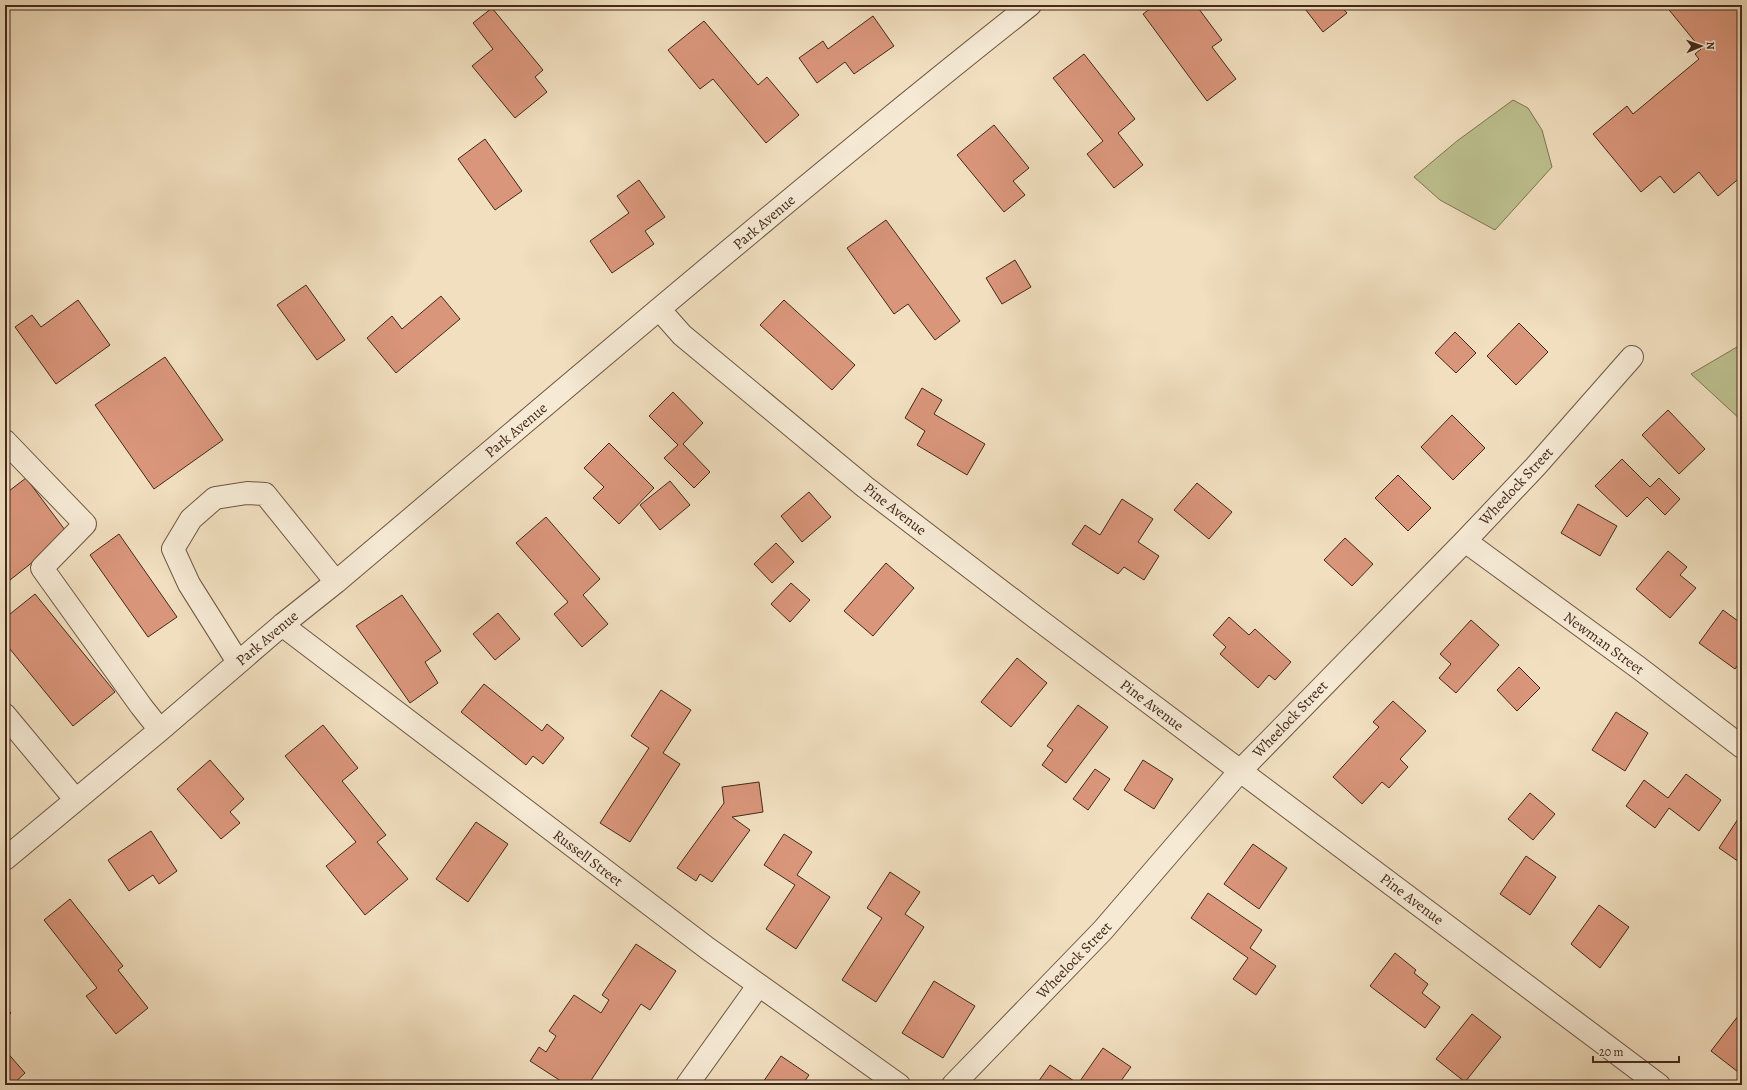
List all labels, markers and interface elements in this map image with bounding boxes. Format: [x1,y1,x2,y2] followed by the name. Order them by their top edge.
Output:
[1681,26,1721,66] north arrow
[1703,41,1718,50] text: N
[729,190,800,254] street label: Park Avenue
[481,398,552,462] street label: Park Avenue
[1474,443,1557,530] street label: Wheelock Street
[859,478,931,540] street label: Pine Avenue
[232,606,303,670] street label: Park Avenue
[1560,607,1648,679] street label: Newman Street
[1116,674,1188,736] street label: Pine Avenue
[1247,676,1332,763] street label: Wheelock Street
[549,825,627,891] street label: Russell Street
[1376,868,1448,930] street label: Pine Avenue
[1031,917,1116,1004] street label: Wheelock Street
[1593,1038,1679,1064] scale bar
[1599,1044,1623,1060] text: 20 m

